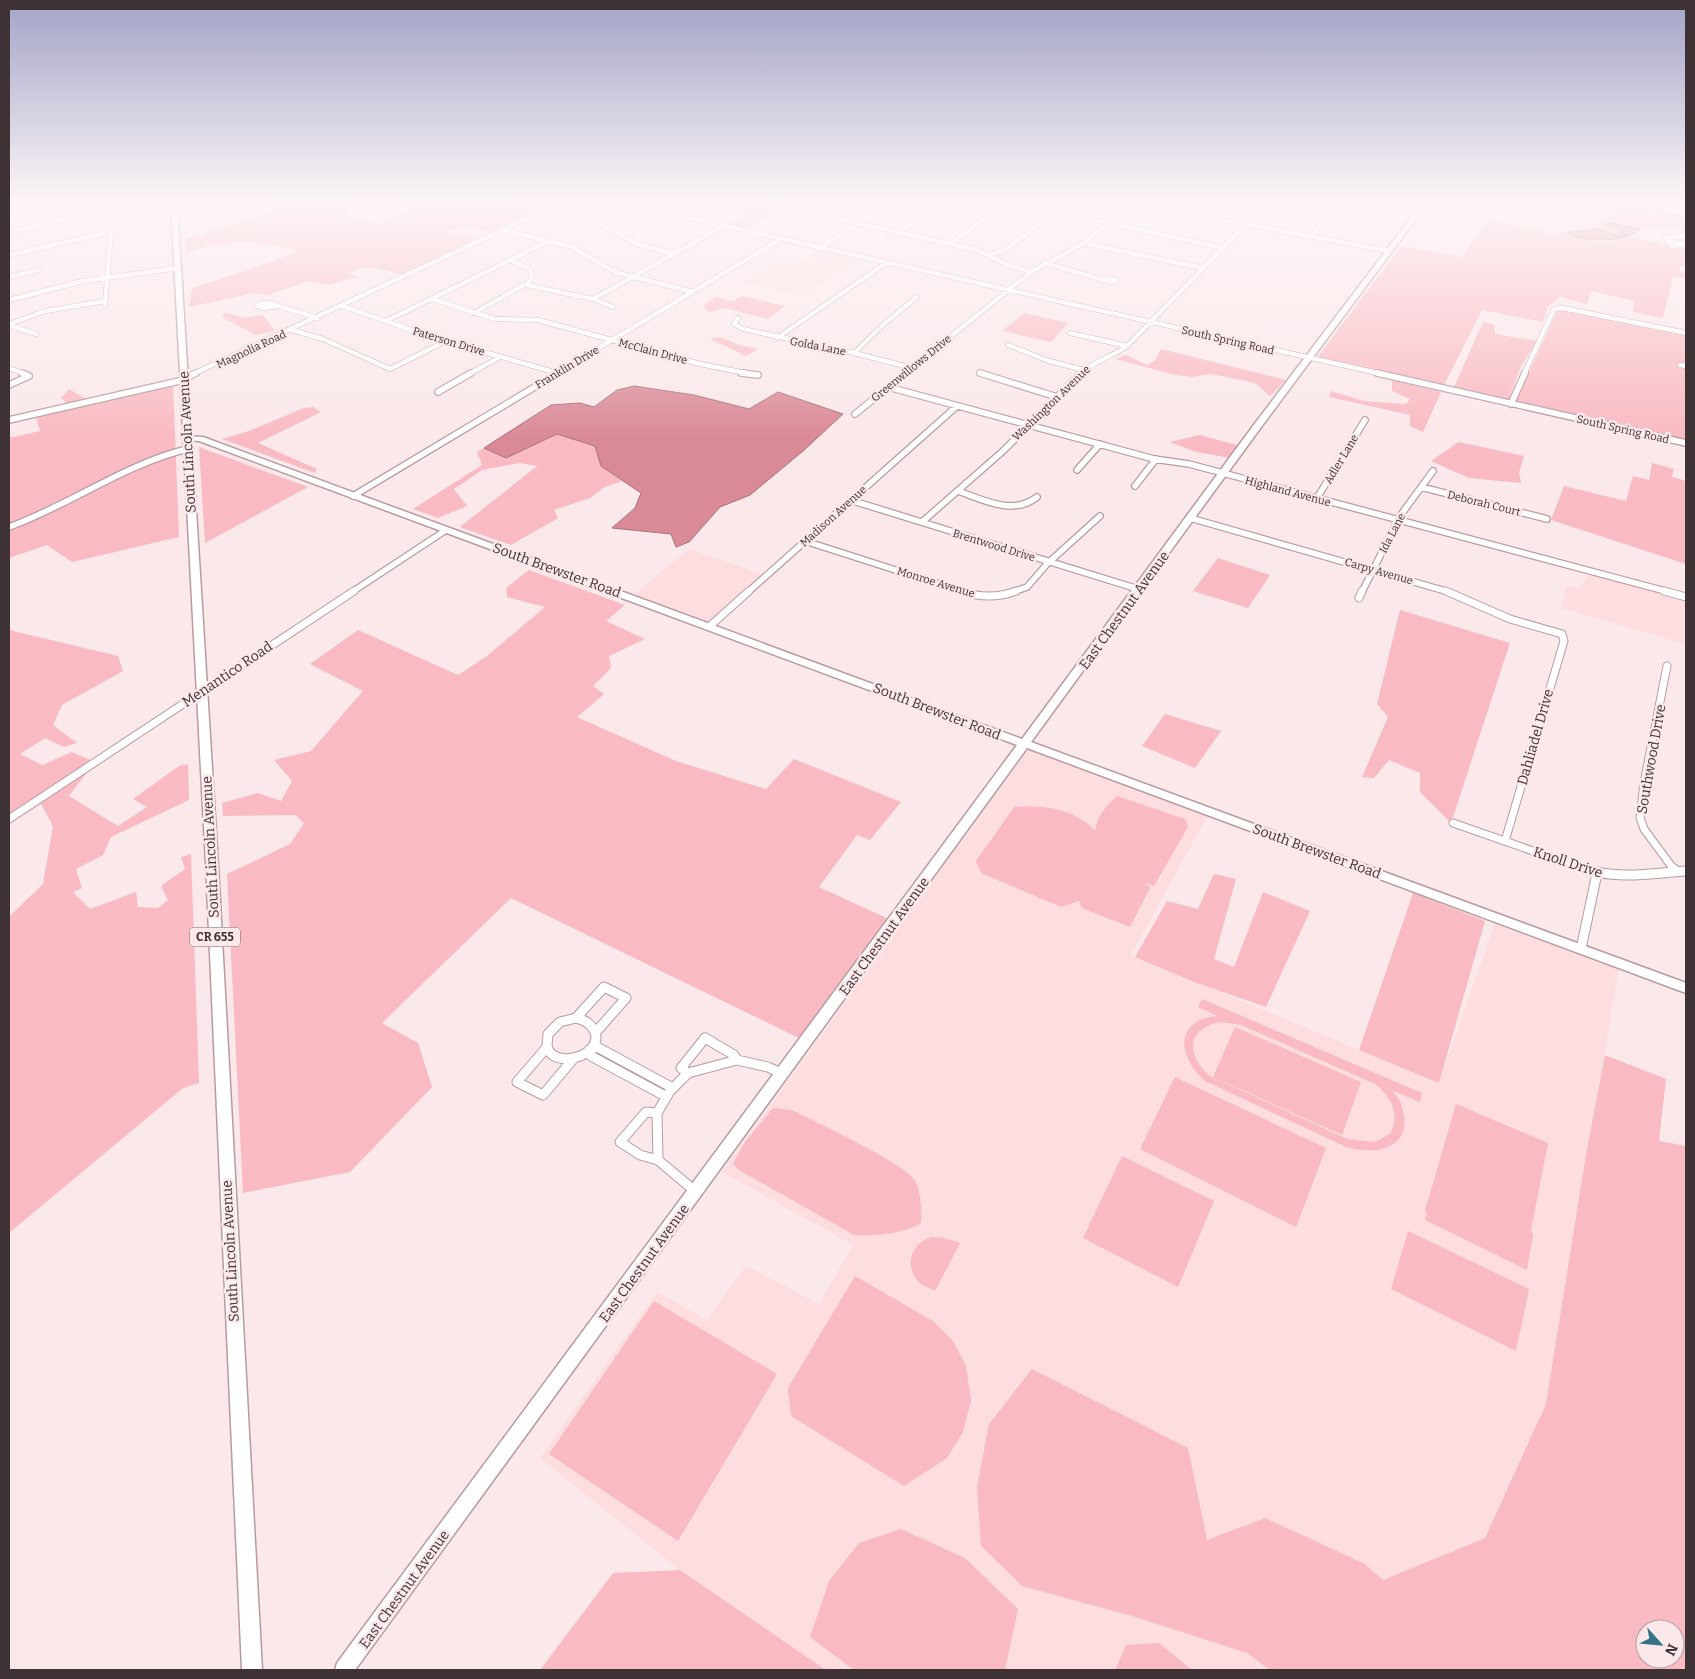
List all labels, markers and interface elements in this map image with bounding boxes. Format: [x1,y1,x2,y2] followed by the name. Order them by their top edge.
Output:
[411,324,486,359] street label: Paterson Drive
[1180,324,1276,358] street label: South Spring Road
[214,327,289,371] street label: Magnolia Road
[869,332,954,405] street label: Greenwillows Drive
[789,335,847,358] street label: Golda Lane
[617,336,689,367] street label: McClain Drive
[533,343,602,392] street label: Franklin Drive
[1010,363,1093,444] street label: Washington Avenue
[175,371,200,513] street label: South Lincoln Avenue
[1575,413,1671,447] street label: South Spring Road
[1322,432,1361,486] street label: Adler Lane
[1244,474,1332,509] street label: Highland Avenue
[797,483,869,550] street label: Madison Avenue
[1446,488,1522,519] street label: Deborah Court
[1377,511,1408,555] street label: Ida Lane
[951,527,1037,564] street label: Brentwood Drive
[490,539,623,602] street label: South Brewster Road
[1076,548,1173,673] street label: East Chestnut Avenue
[1343,555,1415,587] street label: Carpy Avenue
[895,564,976,600] street label: Monroe Avenue
[179,638,276,711] street label: Menantico Road
[871,679,1003,744] street label: South Brewster Road
[1514,687,1557,787] street label: Dahliadel Drive
[1633,703,1669,815] street label: Southwood Drive
[198,776,223,918] street label: South Lincoln Avenue
[1250,820,1383,883] street label: South Brewster Road
[1531,843,1605,882] street label: Knoll Drive
[836,874,933,999] street label: East Chestnut Avenue
[190,928,240,946] road number: CR 655
[218,1180,243,1322] street label: South Lincoln Avenue
[596,1201,693,1326] street label: East Chestnut Avenue
[356,1527,453,1652] street label: East Chestnut Avenue
[1635,1619,1685,1669] north arrow
[1661,1641,1681,1659] text: N

